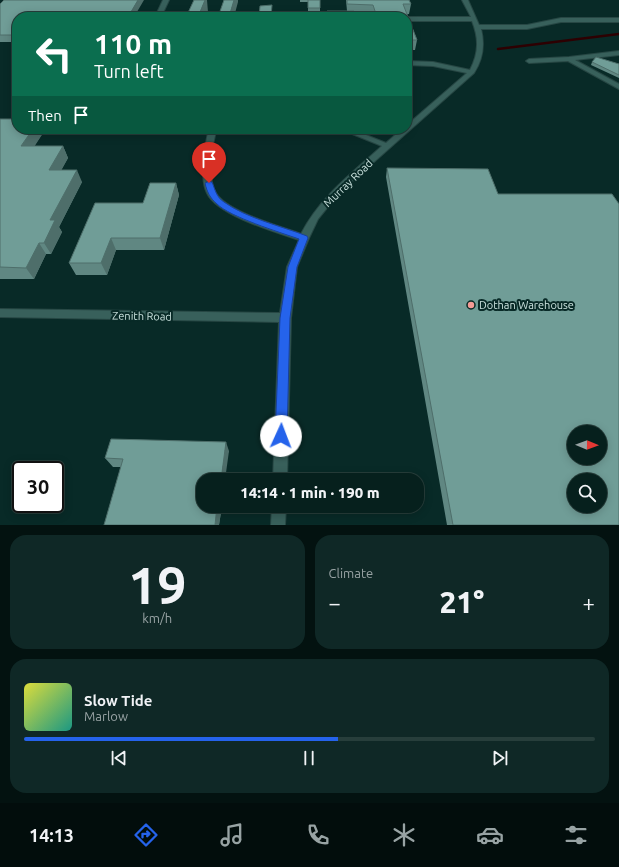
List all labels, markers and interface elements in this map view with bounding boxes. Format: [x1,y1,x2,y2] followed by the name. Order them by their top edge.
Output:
[28,28,80,80] icon: left
[94,28,172,59] text: 110 m
[94,61,164,81] text: Turn left
[70,104,92,126] icon: arrive
[28,107,62,124] text: Then
[192,142,226,183] pin
[198,148,220,170] icon: arrive
[321,157,375,209] street label: Murray Road
[479,299,574,311] place label: Dothan Warehouse
[466,300,476,310] marker: Dothan Warehouse
[112,309,172,323] street label: Zenith Road
[260,415,302,457] position arrow
[567,425,607,465] north arrow
[567,425,607,513] map controls
[12,461,64,513] speed limit sign: 30
[567,473,607,513] button: search
[240,484,380,501] text: 14:14 · 1 min · 190 m
[128,556,187,614] text: 19
[329,566,373,580] text: Climate
[439,585,484,619] text: 21°
[329,590,341,615] text: −
[583,590,595,615] text: +
[142,611,172,625] text: km/h
[84,692,152,709] text: Slow Tide
[84,709,128,723] text: Marlow
[108,747,130,769] icon: previous
[298,747,320,769] icon: pause
[489,747,511,769] icon: next
[132,821,160,849] icon: directions
[218,821,246,849] icon: music
[304,821,332,849] icon: phone
[390,821,418,849] icon: climate
[476,821,504,849] icon: car
[562,821,590,849] icon: filters
[29,825,74,845] text: 14:13

